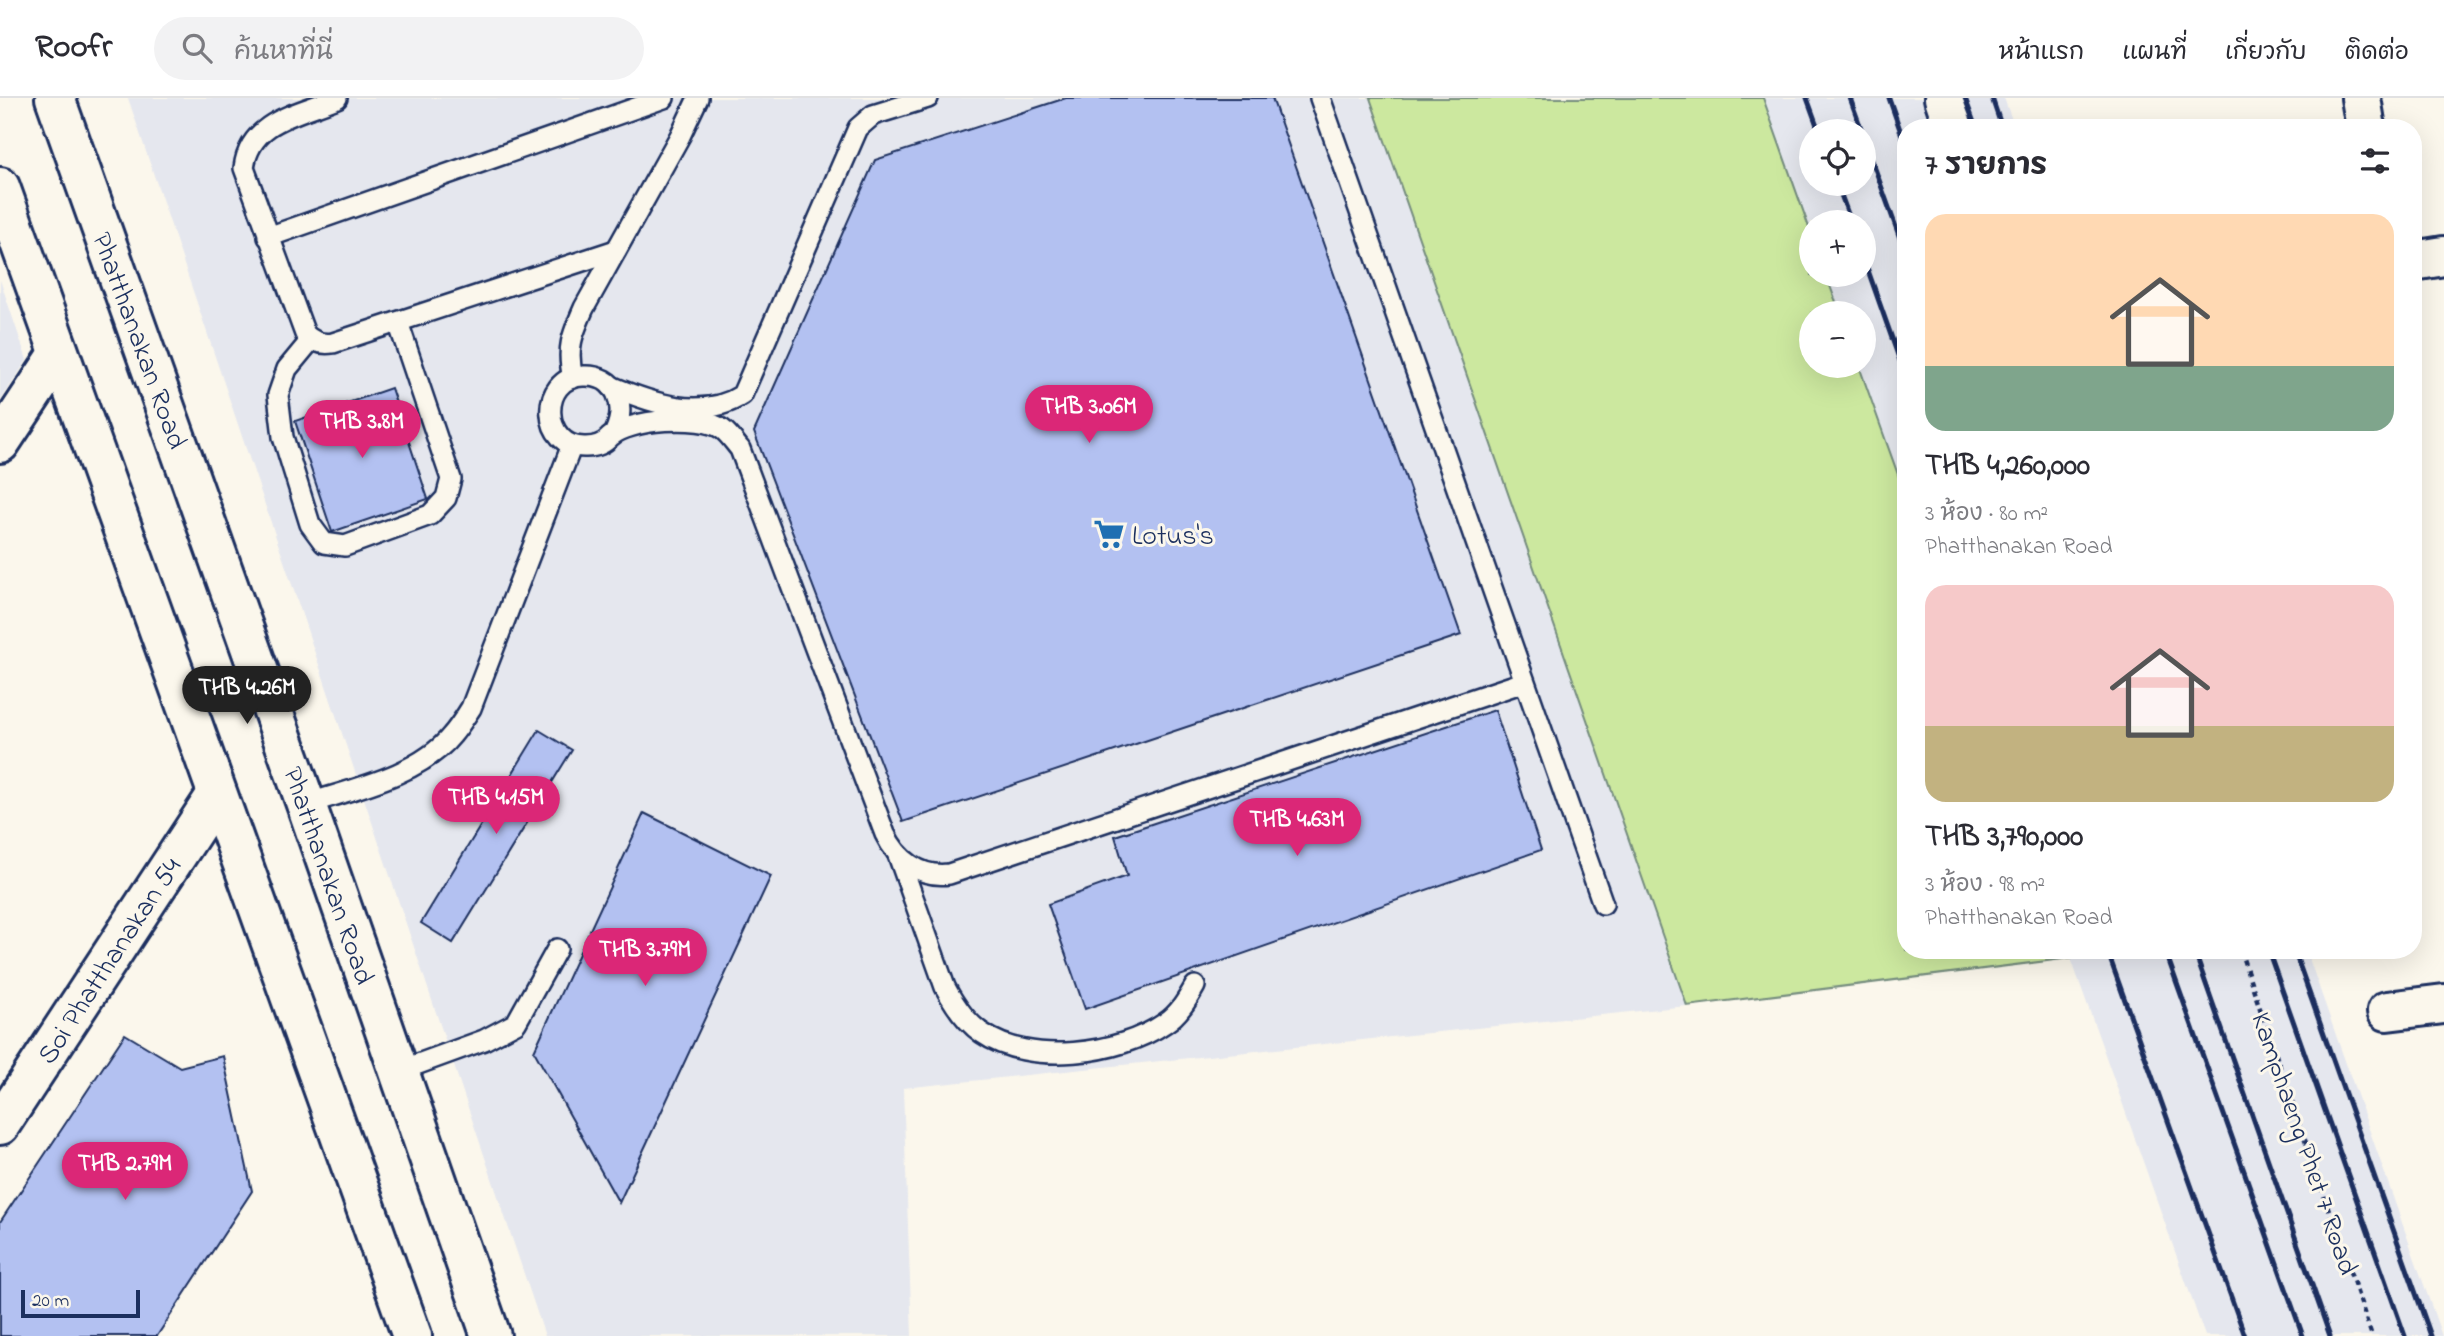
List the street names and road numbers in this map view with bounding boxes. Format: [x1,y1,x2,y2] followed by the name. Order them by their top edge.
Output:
[79,227,196,456] street label: Phatthanakan Road
[270,762,383,991] street label: Phatthanakan Road
[29,850,194,1073] street label: Soi Phatthanakan 54
[2238,1007,2367,1281] street label: Kamphaeng Phet 7 Road

